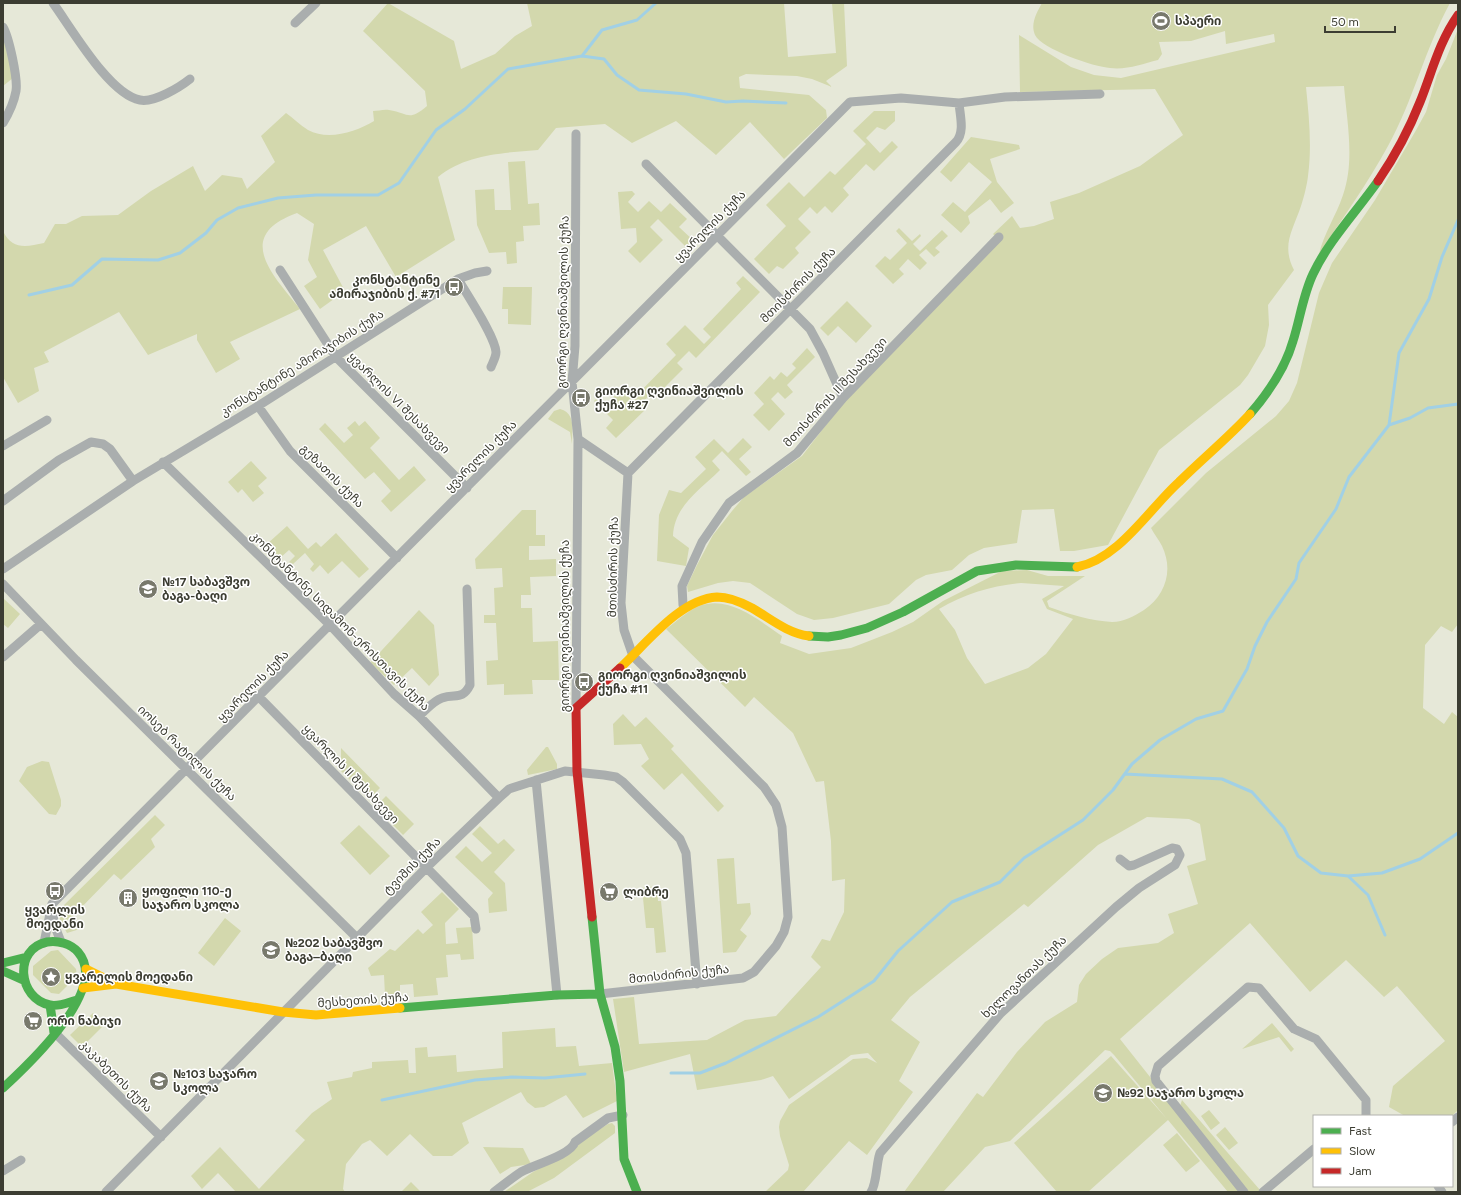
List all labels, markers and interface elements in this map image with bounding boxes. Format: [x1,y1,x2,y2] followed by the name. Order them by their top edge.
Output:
[1325,8,1395,34] scale bar
[1150,10,1172,32] sports icon: სპაერი
[1175,14,1221,28] place label: სპაერი
[1331,15,1359,29] text: 50 m
[671,187,749,265] street label: ყვარელის ქუჩა
[554,216,573,388] street label: გიორგი ღვინიაშვილის ქუჩა
[757,244,839,326] street label: მთისძირის ქუჩა
[329,273,440,301] place label: კონსტანტინე ამირაჯიბის ქ. #71
[443,276,465,298] bus stop icon: კონსტანტინე ამირაჯიბის ქ. #71
[218,307,386,419] street label: კონსტანტინე ამირაჯიბის ქუჩა
[780,334,890,450] street label: მთისძირის II შესახვევი
[345,349,453,457] street label: ყვარლის VI შესახვევი
[595,384,744,412] place label: გიორგი ღვინიაშვილის ქუჩა #27
[570,387,592,409] bus stop icon: გიორგი ღვინიაშვილის ქუჩა #27
[442,417,520,495] street label: ყვარელის ქუჩა
[297,441,367,511] street label: გეზათის ქუჩა
[605,516,621,618] street label: მთისძირის ქუჩა
[247,529,432,714] street label: კონსტანტინე სიდამონ-ერისთავის ქუჩა
[558,540,573,712] street label: გიორგი ღვინიაშვილის ქუჩა
[162,575,250,603] place label: №17 საბავშვო ბაგა-ბაღი
[137,578,159,600] school or university icon: №17 საბავშვო ბაგა-ბაღი
[214,647,292,725] street label: ყვარელის ქუჩა
[598,668,747,696] place label: გიორგი ღვინიაშვილის ქუჩა #11
[573,671,595,693] bus stop icon: გიორგი ღვინიაშვილის ქუჩა #11
[134,702,239,804] street label: იოსებ რატილის ქუჩა
[299,721,402,827] street label: ყვარლის II შესახვევი
[380,834,444,898] street label: ტვიშის ქუჩა
[44,880,66,902] bus stop icon: ყვარლის მოედანი
[598,881,620,903] supermarket icon: ლიბრე
[142,884,240,913] place label: ყოფილი 110-ე საჯარო სკოლა
[623,885,669,900] place label: ლიბრე
[117,887,139,909] building icon: ყოფილი 110-ე საჯარო სკოლა
[25,903,86,932] place label: ყვარლის მოედანი
[979,933,1070,1022] street label: ხელოვანთას ქუჩა
[285,936,383,964] place label: №202 საბავშვო ბაგა–ბაღი
[260,939,282,961] school or university icon: №202 საბავშვო ბაგა–ბაღი
[628,962,730,986] street label: მთისძირის ქუჩა
[40,966,62,988] place icon: ყვარელის მოედანი
[65,970,193,985] place label: ყვარელის მოედანი
[317,990,409,1010] street label: მესხეთის ქუჩა
[22,1010,44,1032] supermarket icon: ორი ნაბიჯი
[47,1014,121,1028] place label: ორი ნაბიჯი
[77,1037,155,1115] street label: კაკაბეთის ქუჩა
[173,1067,257,1096] place label: №103 საჯარო სკოლა
[148,1070,170,1092] school or university icon: №103 საჯარო სკოლა
[1092,1082,1114,1104] school or university icon: №92 საჯარო სკოლა
[1117,1086,1244,1101] place label: №92 საჯარო სკოლა
[1313,1115,1453,1187] legend
[1349,1124,1372,1138] text: Fast
[1349,1144,1376,1158] text: Slow
[1349,1164,1372,1178] text: Jam

